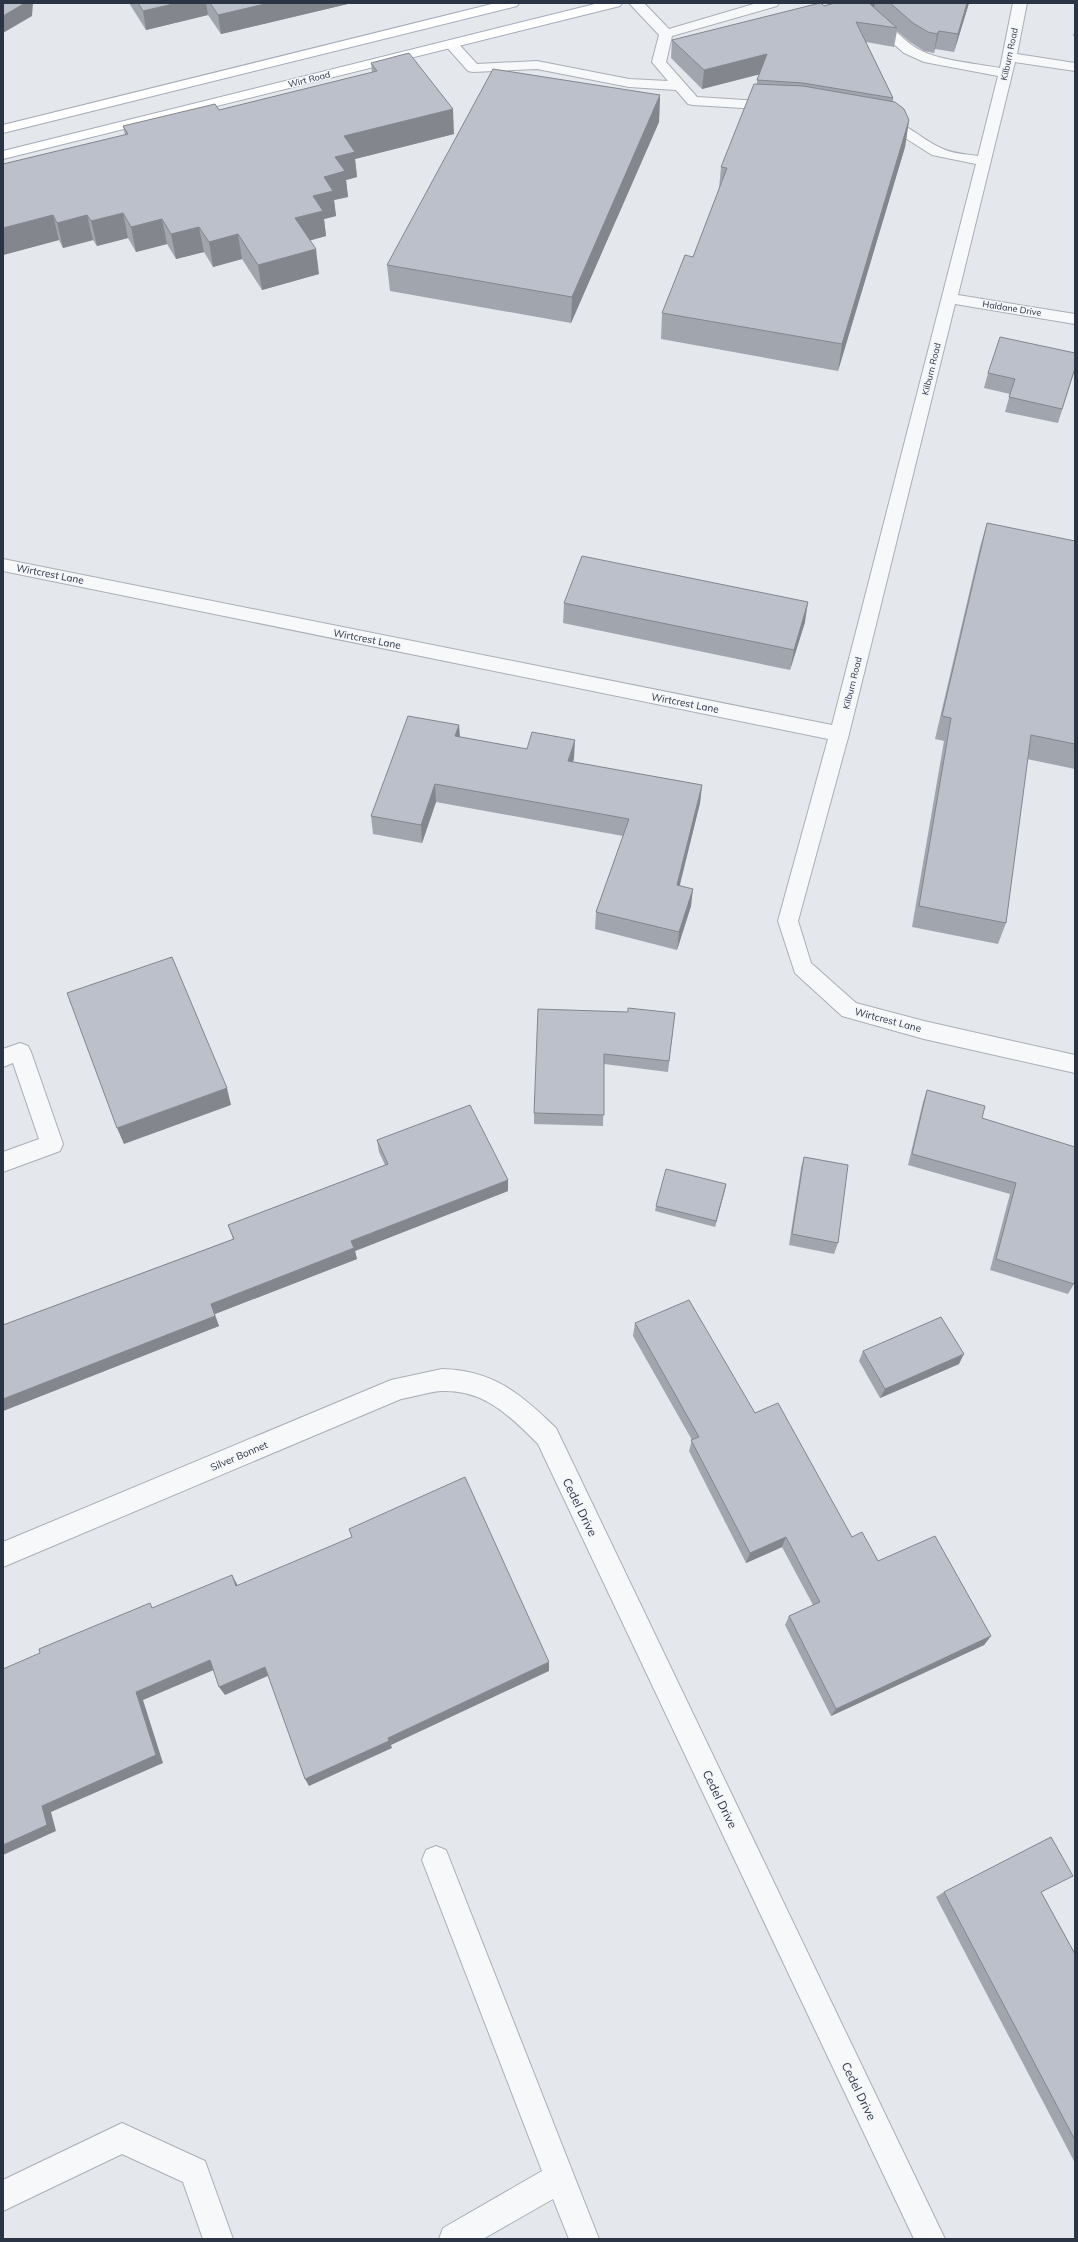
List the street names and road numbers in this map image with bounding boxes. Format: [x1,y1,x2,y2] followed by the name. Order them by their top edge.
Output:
[998,27,1020,81] street label: Kilburn Road
[287,68,331,90] street label: Wirt Road
[982,298,1042,318] street label: Haldane Drive
[919,342,943,396] street label: Kilburn Road
[15,561,85,587] street label: Wirtcrest Lane
[332,626,402,652] street label: Wirtcrest Lane
[840,656,864,710] street label: Kilburn Road
[650,690,720,716] street label: Wirtcrest Lane
[853,1005,923,1035] street label: Wirtcrest Lane
[208,1438,270,1474] street label: Silver Bonnet
[559,1475,601,1539] street label: Cedel Drive
[699,1767,741,1831] street label: Cedel Drive
[838,2059,880,2123] street label: Cedel Drive

